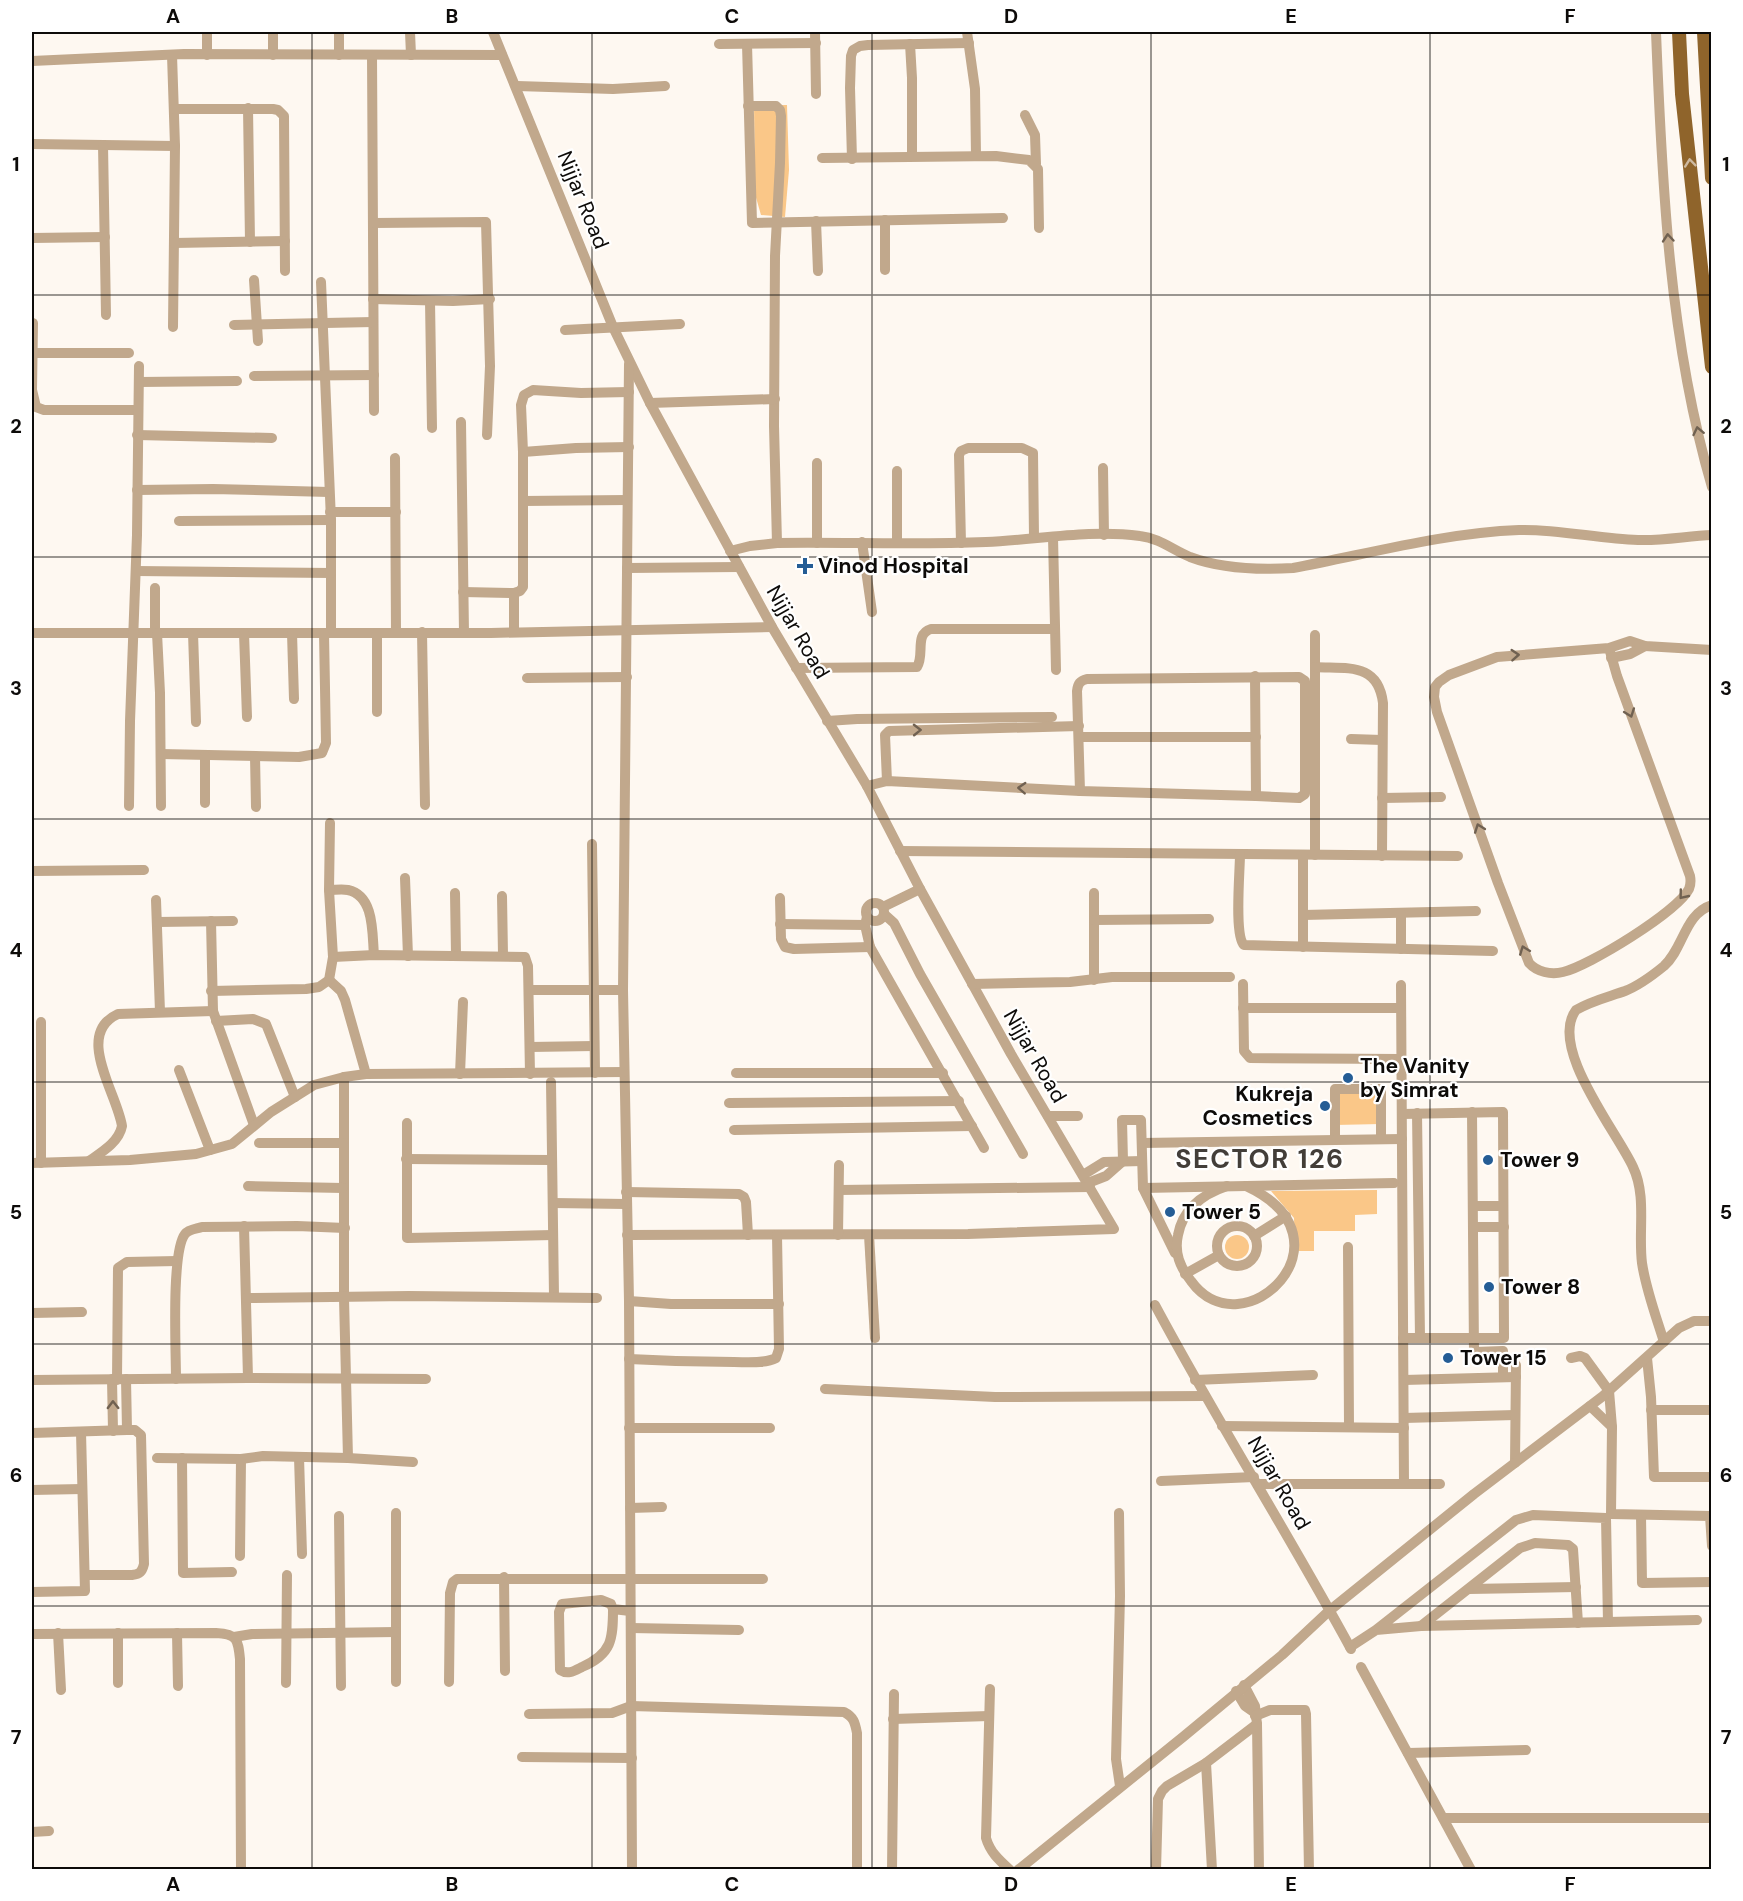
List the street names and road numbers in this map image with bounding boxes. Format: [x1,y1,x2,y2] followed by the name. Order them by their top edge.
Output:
[551,147,615,253] street label: Nijjar Road
[760,580,836,684] street label: Nijjar Road
[997,1004,1073,1108] street label: Nijjar Road
[1241,1431,1317,1535] street label: Nijjar Road

